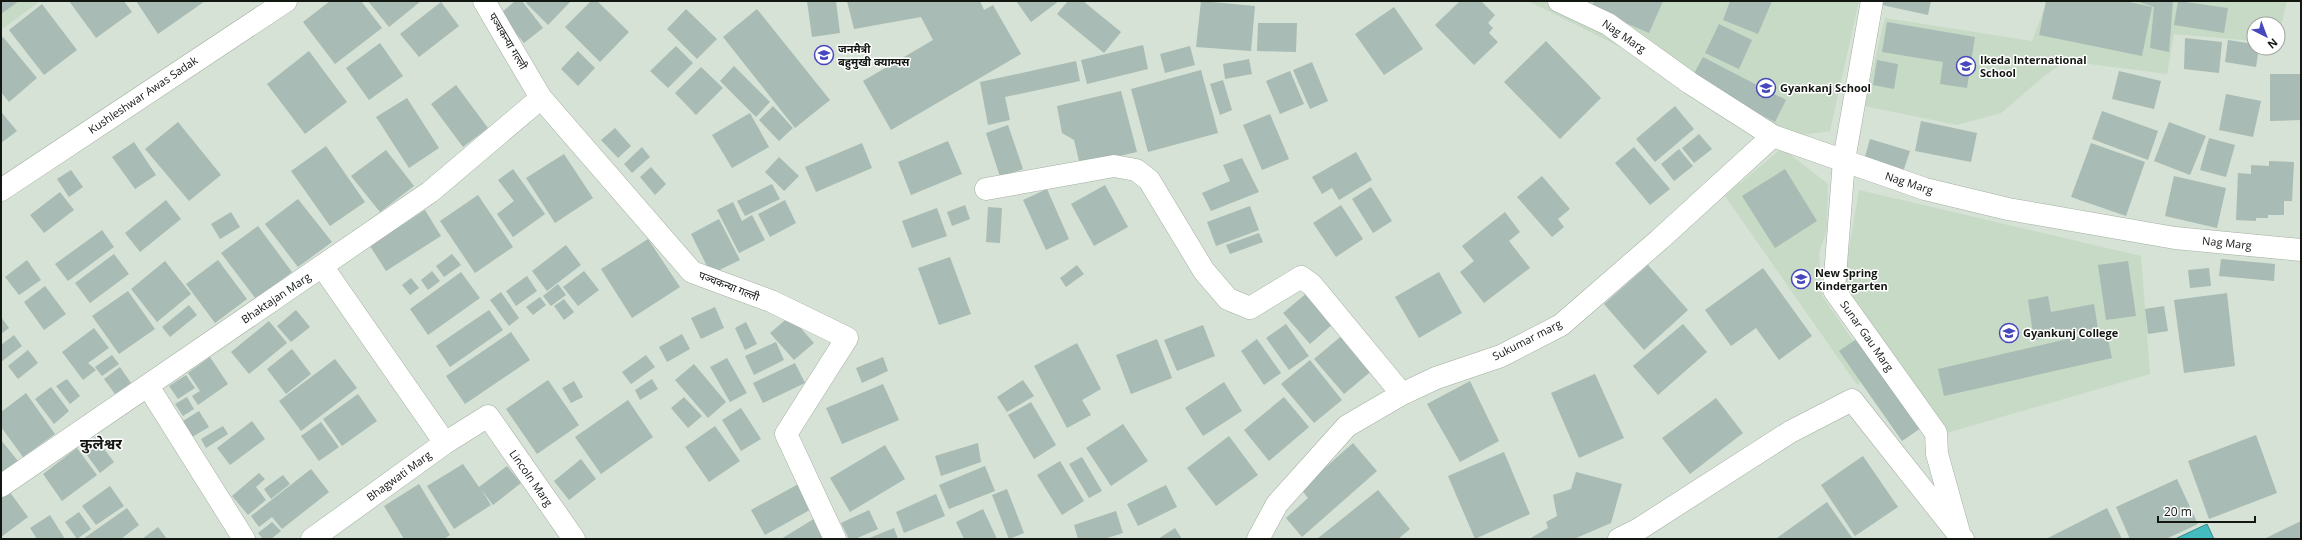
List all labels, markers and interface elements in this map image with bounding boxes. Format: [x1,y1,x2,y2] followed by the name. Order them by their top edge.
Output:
[486,10,531,72] street label: पञ्चकन्या गल्ली
[1599,15,1649,56] street label: Nag Marg
[2246,16,2286,56] north arrow
[2265,35,2281,52] text: N
[838,41,910,70] place label: जनमैत्री बहुमुखी क्याम्पस
[813,44,835,66] school or university icon: जनमैत्री बहुमुखी क्याम्पस
[85,52,201,137] street label: Kushleshwar Awas Sadak
[1980,52,2087,80] place label: Ikeda International School
[1955,55,1977,77] school or university icon: Ikeda International School
[1755,77,1777,99] school or university icon: Gyankanj School
[1780,80,1871,95] place label: Gyankanj School
[1883,168,1935,197] street label: Nag Marg
[2202,232,2253,253] street label: Nag Marg
[1815,265,1888,293] place label: New Spring Kindergarten
[697,267,762,304] street label: पञ्चकन्या गल्ली
[1790,268,1812,290] school or university icon: New Spring Kindergarten
[238,269,313,326] street label: Bhaktajan Marg
[1837,297,1897,374] street label: Sunar Gau Marg
[1490,316,1564,363] street label: Sukumar marg
[1998,322,2020,344] school or university icon: Gyankunj College
[2023,325,2119,340] place label: Gyankunj College
[80,433,122,454] district label: कुलेश्वर
[506,446,556,509] street label: Lincoln Marg
[363,447,434,504] street label: Bhagwati Marg
[2158,498,2255,524] scale bar
[2164,503,2192,520] text: 20 m

